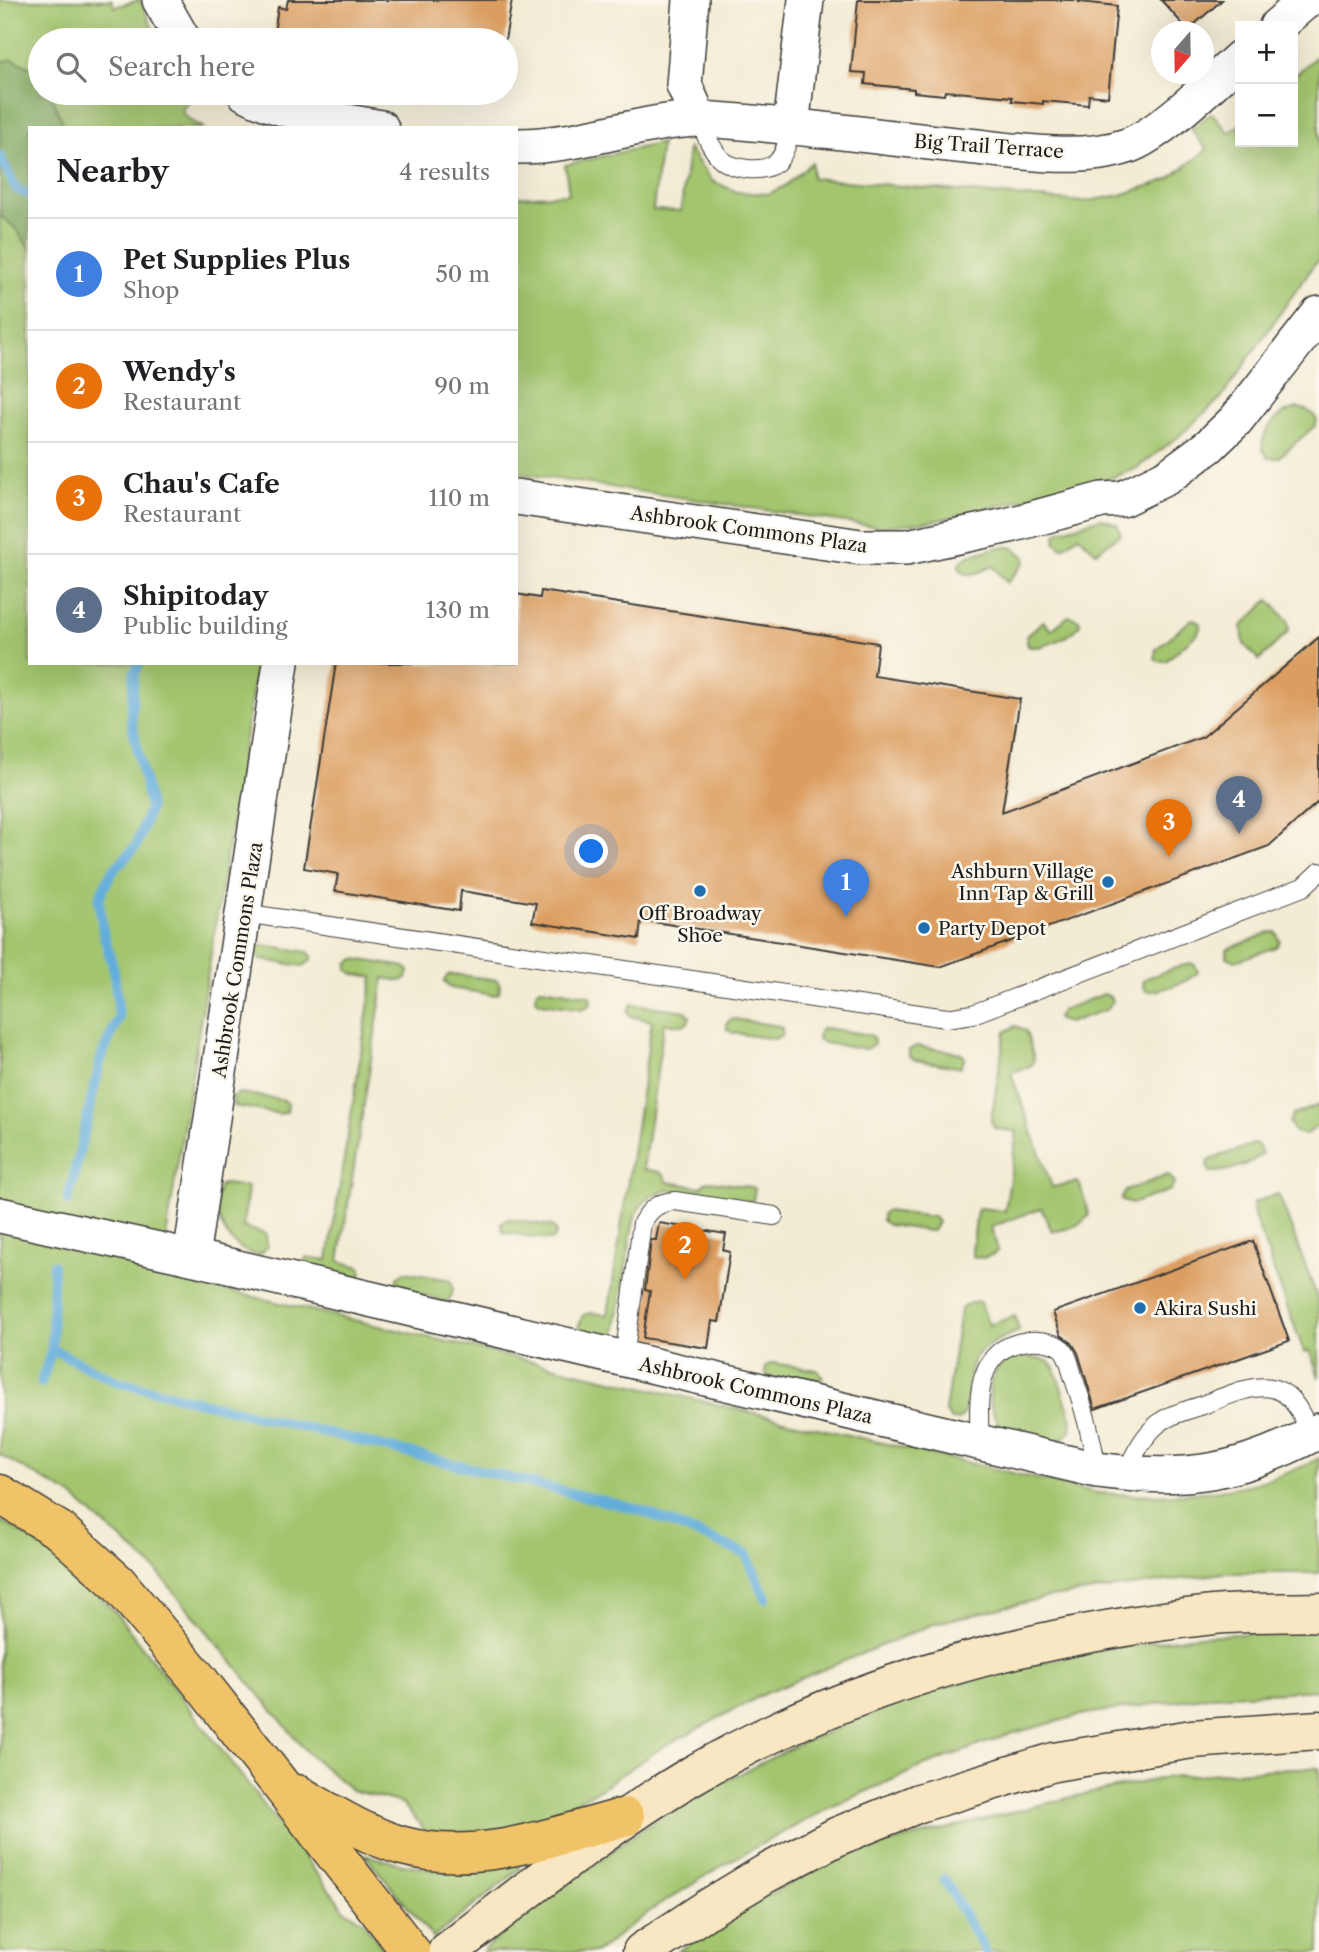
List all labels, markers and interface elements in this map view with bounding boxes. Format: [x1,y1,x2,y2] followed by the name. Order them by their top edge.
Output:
[1151,21,1214,84] north arrow
[1235,21,1298,147] map controls
[1235,21,1298,84] button: +
[28,28,518,105] search box
[52,48,90,86] icon: search
[108,51,255,83] text: Search here
[1235,84,1298,147] button: −
[913,130,1065,163] street label: Big Trail Terrace
[56,153,169,190] text: Nearby
[399,158,490,186] text: 4 results
[123,244,350,276] text: Pet Supplies Plus
[74,260,84,288] text: 1
[435,260,490,288] text: 50 m
[123,276,179,304] text: Shop
[123,356,236,388] text: Wendy's
[72,372,86,400] text: 2
[434,372,490,400] text: 90 m
[123,388,241,416] text: Restaurant
[123,468,280,500] text: Chau's Cafe
[73,484,86,512] text: 3
[429,484,490,512] text: 110 m
[123,500,241,528] text: Restaurant
[628,501,869,558] street label: Ashbrook Commons Plaza
[123,580,268,612] text: Shipitoday
[72,596,86,624] text: 4
[426,596,490,624] text: 130 m
[123,612,288,640] text: Public building
[1216,776,1262,834] pin: 4
[1146,799,1192,857] pin: 3
[574,834,608,868] your location
[207,840,268,1081] street label: Ashbrook Commons Plaza
[823,859,869,917] pin: 1
[950,860,1094,905] place label: Ashburn Village Inn Tap & Grill
[1100,874,1116,890] marker: Ashburn Village Inn Tap & Grill
[692,883,708,899] marker: Off Broadway Shoe
[638,902,762,947] place label: Off Broadway Shoe
[938,917,1046,940] place label: Party Depot
[916,920,932,936] marker: Party Depot
[662,1222,708,1280] pin: 2
[1153,1297,1257,1320] place label: Akira Sushi
[1132,1300,1148,1316] marker: Akira Sushi
[636,1352,875,1429] street label: Ashbrook Commons Plaza

